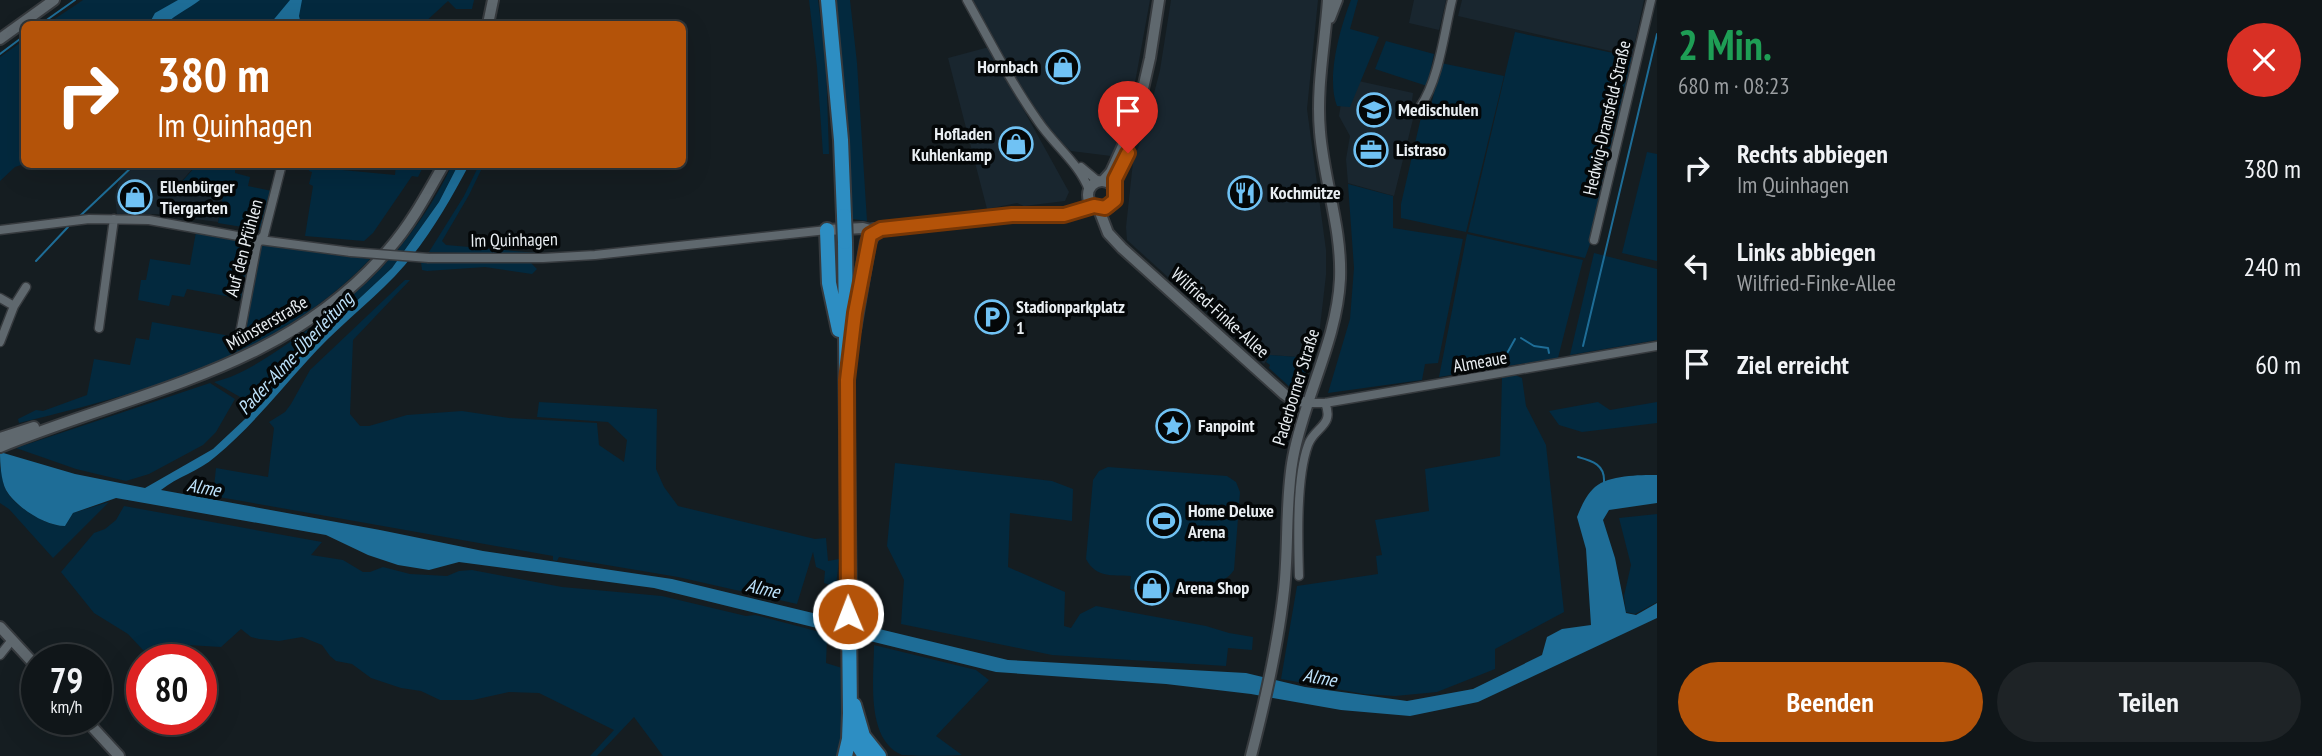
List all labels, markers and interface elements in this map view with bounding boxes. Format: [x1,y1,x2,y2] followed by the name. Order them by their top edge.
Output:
[1678,17,1772,72] text: 2 Min.
[2227,23,2301,97] button: close
[1578,38,1636,198] street label: Hedwig-Dransfeld-Straße
[157,42,270,106] text: 380 m
[1044,48,1082,86] shop icon: Hornbach
[42,49,133,140] icon: right
[977,55,1038,78] place label: Hornbach
[1678,71,1790,100] text: 680 m · 08:23
[1098,81,1158,153] pin
[1355,91,1393,129] school or university icon: Medischulen
[1109,92,1147,130] icon: arrive
[1398,98,1479,121] place label: Medischulen
[157,104,313,146] text: Im Quinhagen
[912,122,992,166] place label: Hofladen Kuhlenkamp
[997,125,1035,163] shop icon: Hofladen Kuhlenkamp
[1352,131,1390,169] office icon: Listraso
[1737,137,1888,170] text: Rechts abbiegen
[1396,138,1446,161] place label: Listraso
[1678,149,1716,187] icon: right
[2243,152,2301,185] text: 380 m
[1737,170,1849,199] text: Im Quinhagen
[1226,174,1264,212] restaurant icon: Kochmütze
[160,175,235,219] place label: Ellenbürger Tiergarten
[116,178,154,216] shop icon: Ellenbürger Tiergarten
[1270,181,1341,204] place label: Kochmütze
[220,197,268,299] street label: Auf den Pfühlen
[470,227,558,252] street label: Im Quinhagen
[1737,235,1876,268] text: Links abbiegen
[1678,247,1716,285] icon: left
[2243,250,2301,283] text: 240 m
[1166,262,1274,363] street label: Wilfried-Finke-Allee
[1737,268,1896,297] text: Wilfried-Finke-Allee
[232,285,359,419] water label: Pader-Alme-Überleitung
[222,290,311,355] street label: Münsterstraße
[1016,295,1125,339] place label: Stadionparkplatz 1
[973,298,1011,336] parking icon: Stadionparkplatz 1
[1267,326,1324,448] street label: Paderborner Straße
[1451,345,1509,378] street label: Almeaue
[1678,345,1716,383] icon: arrive
[1737,348,1849,381] text: Ziel erreicht
[2255,348,2301,381] text: 60 m
[1154,407,1192,445] place icon: Fanpoint
[1198,414,1255,437] place label: Fanpoint
[185,472,224,502] water label: Alme
[1187,499,1274,543] place label: Home Deluxe Arena
[1145,502,1183,540] sports icon: Home Deluxe Arena
[1133,569,1171,607] shop icon: Arena Shop
[744,573,783,604] water label: Alme
[1175,576,1249,599] place label: Arena Shop
[811,577,885,651] position arrow
[126,644,217,735] speed limit sign: 80
[50,657,83,703] text: 79
[1301,662,1340,692] water label: Alme
[1678,662,1983,742] button: Beenden
[1997,662,2301,742] button: Teilen
[51,695,82,718] text: km/h

